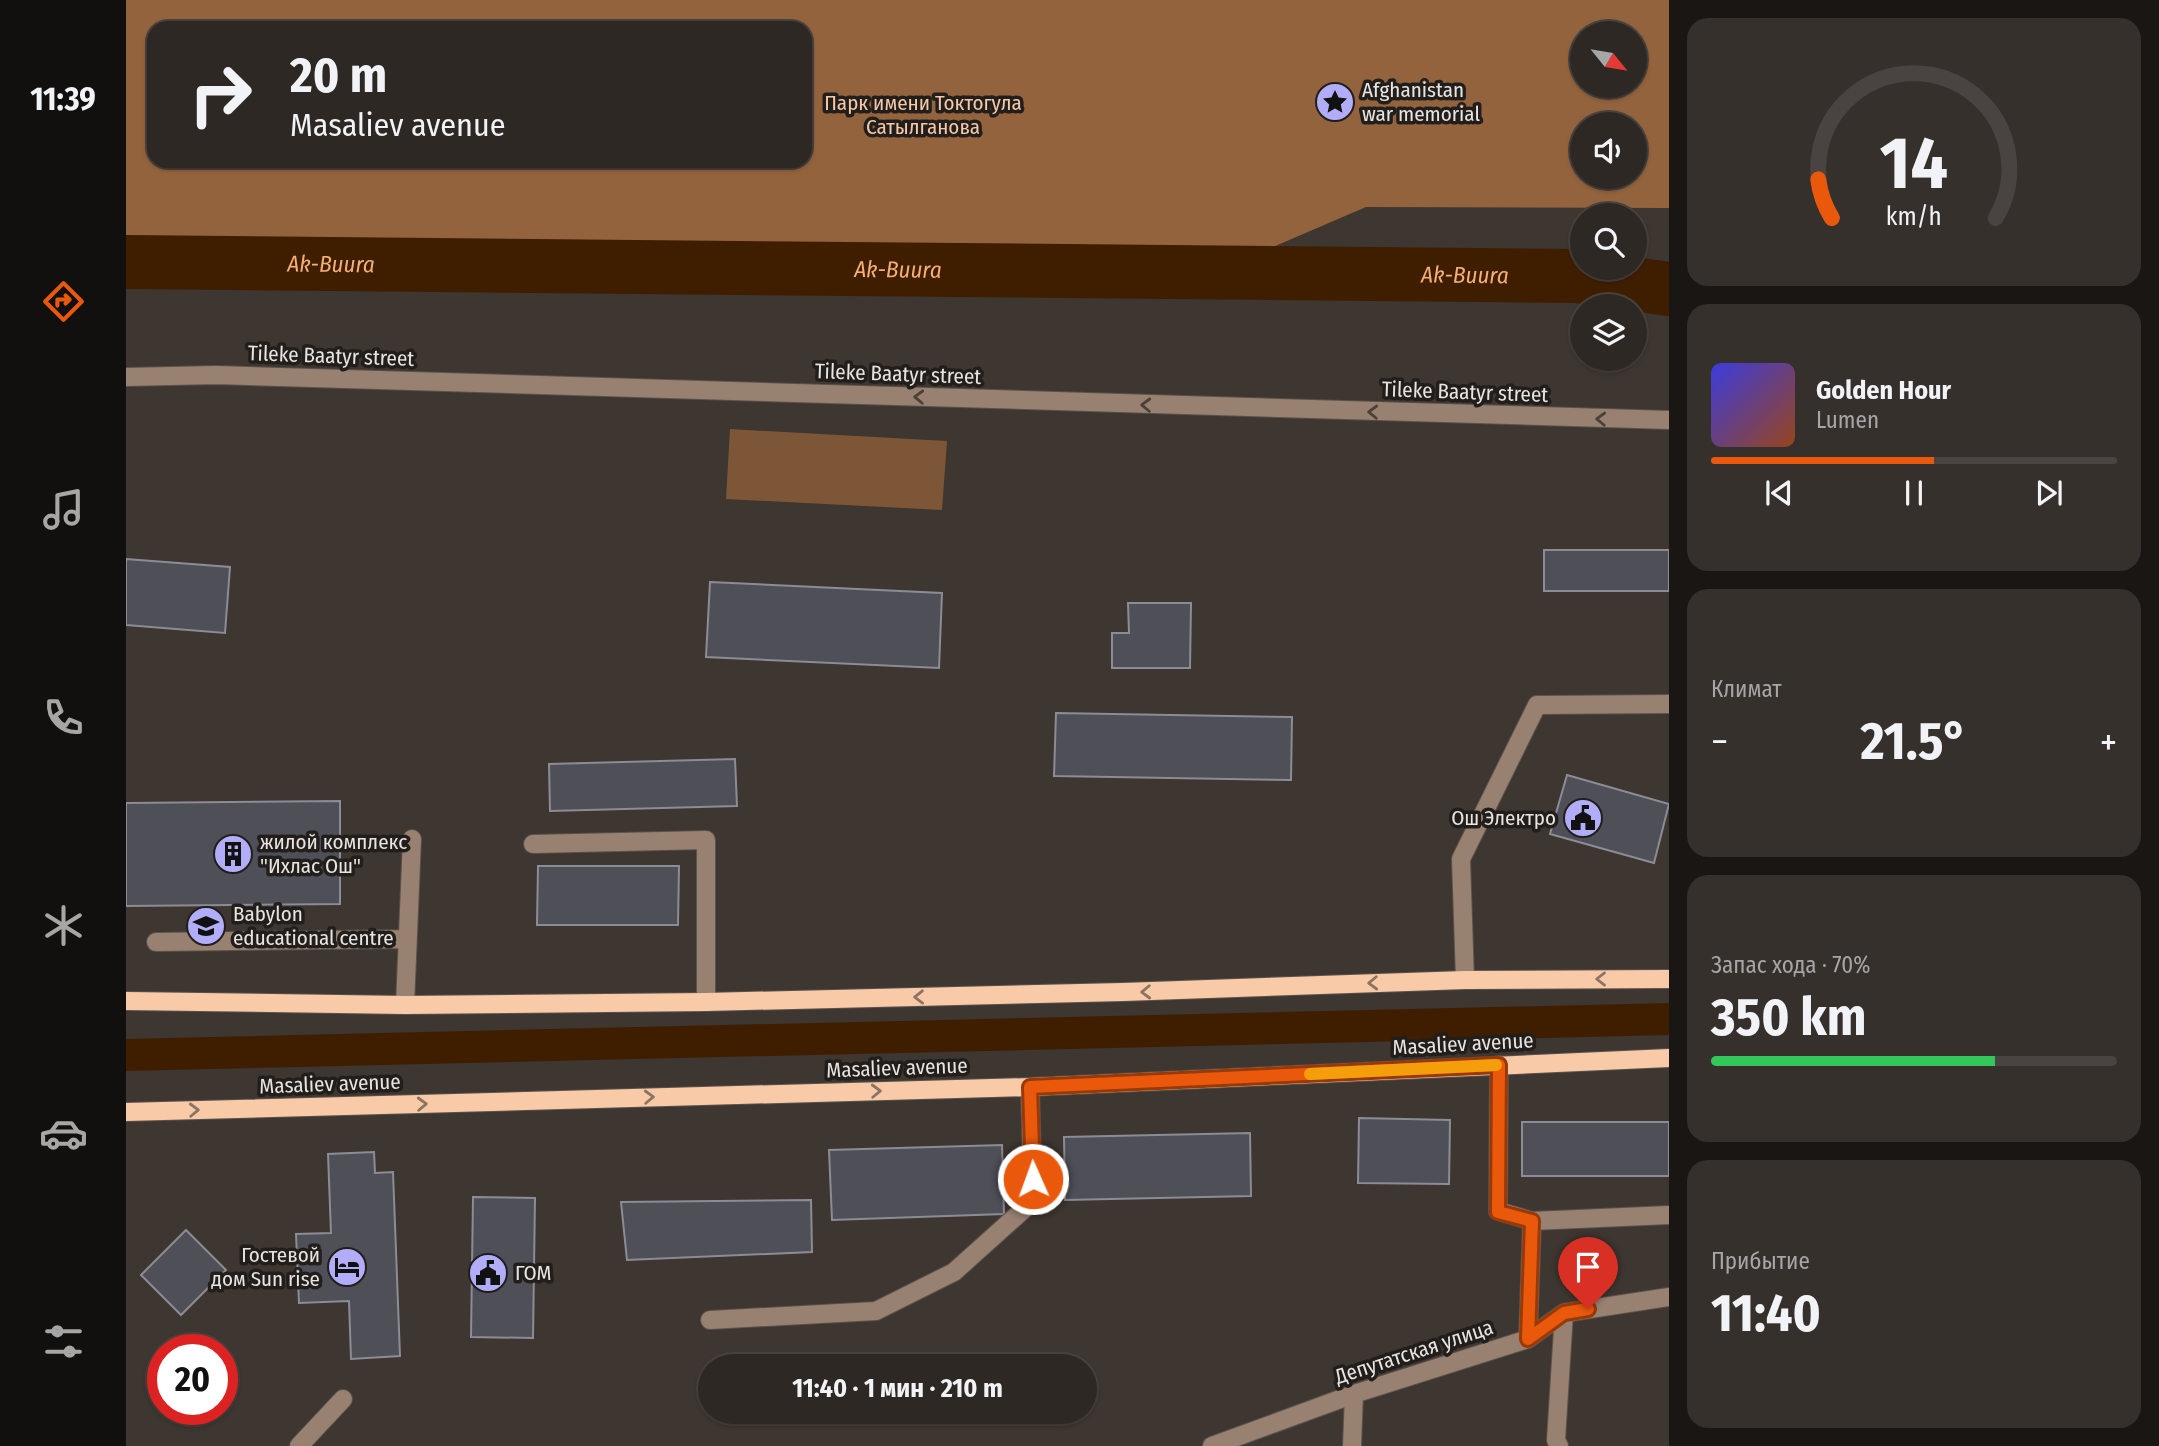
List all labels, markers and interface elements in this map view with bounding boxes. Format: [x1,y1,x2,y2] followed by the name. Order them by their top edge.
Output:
[1570,21,1647,98] north arrow
[1570,21,1647,371] map controls
[290,46,387,105] text: 20 m
[175,49,266,140] icon: right
[1362,77,1480,127] place label: Afghanistan war memorial
[30,80,96,118] text: 11:39
[1314,81,1356,123] place icon: Afghanistan war memorial
[824,90,1022,140] park label: Парк имени Токтогула Сатылганова
[290,106,506,144] text: Masaliev avenue
[1570,112,1647,189] button: sound
[1880,120,1948,207] text: 14
[1886,202,1942,232] text: km/h
[1570,203,1647,280] button: search
[286,250,375,278] water label: Ak-Buura
[853,255,942,284] water label: Ak-Buura
[1420,260,1509,289] water label: Ak-Buura
[39,277,88,326] icon: directions
[1570,294,1647,371] button: layers
[247,340,415,372] street label: Tileke Baatyr street
[814,358,982,390] street label: Tileke Baatyr street
[1816,375,1951,406] text: Golden Hour
[1381,376,1549,408] street label: Tileke Baatyr street
[913,390,924,405] one-way arrow
[1140,397,1151,412] one-way arrow
[1368,404,1379,419] one-way arrow
[1816,406,1879,434] text: Lumen
[1595,411,1606,427] one-way arrow
[1760,474,1798,512] icon: previous
[1895,474,1933,512] icon: pause
[2030,474,2068,512] icon: next
[39,485,88,534] icon: music
[1711,675,1782,703] text: Климат
[39,693,88,742] icon: phone
[1860,710,1967,773] text: 21.5°
[1711,719,1728,765] text: −
[2100,719,2117,765] text: +
[1562,797,1604,839] public building icon: Ош Электро
[1451,805,1556,831] place label: Ош Электро
[260,829,407,879] place label: жилой комплекс "Ихлас Ош"
[212,833,254,875] building icon: жилой комплекс "Ихлас Ош"
[39,901,88,950] icon: climate
[233,901,394,951] place label: Babylon educational centre
[185,905,227,947] school or university icon: Babylon educational centre
[1711,951,1870,979] text: Запас хода · 70%
[1595,971,1606,987] one-way arrow
[1368,976,1379,991] one-way arrow
[1140,984,1151,999] one-way arrow
[1711,986,1866,1049] text: 350 km
[913,989,923,1005] one-way arrow
[1392,1027,1534,1061] street label: Masaliev avenue
[826,1053,968,1083] street label: Masaliev avenue
[259,1069,401,1099] street label: Masaliev avenue
[871,1084,882,1099] one-way arrow
[644,1090,655,1105] one-way arrow
[416,1096,427,1111] one-way arrow
[189,1103,200,1118] one-way arrow
[39,1109,88,1158] icon: car
[996,1142,1070,1216] position arrow
[1558,1237,1618,1309] pin
[211,1242,320,1292] place label: Гостевой дом Sun rise
[326,1246,368,1288] hotel icon: Гостевой дом Sun rise
[1711,1247,1810,1275] text: Прибытие
[1569,1248,1607,1286] icon: arrive
[467,1252,509,1294] public building icon: ГОМ
[515,1260,551,1286] place label: ГОМ
[1711,1282,1821,1345] text: 11:40
[1331,1314,1496,1390] street label: Депутатская улица
[39,1317,88,1366] icon: filters
[147,1334,238,1425] speed limit sign: 20
[792,1373,1003,1404] text: 11:40 · 1 мин · 210 m

